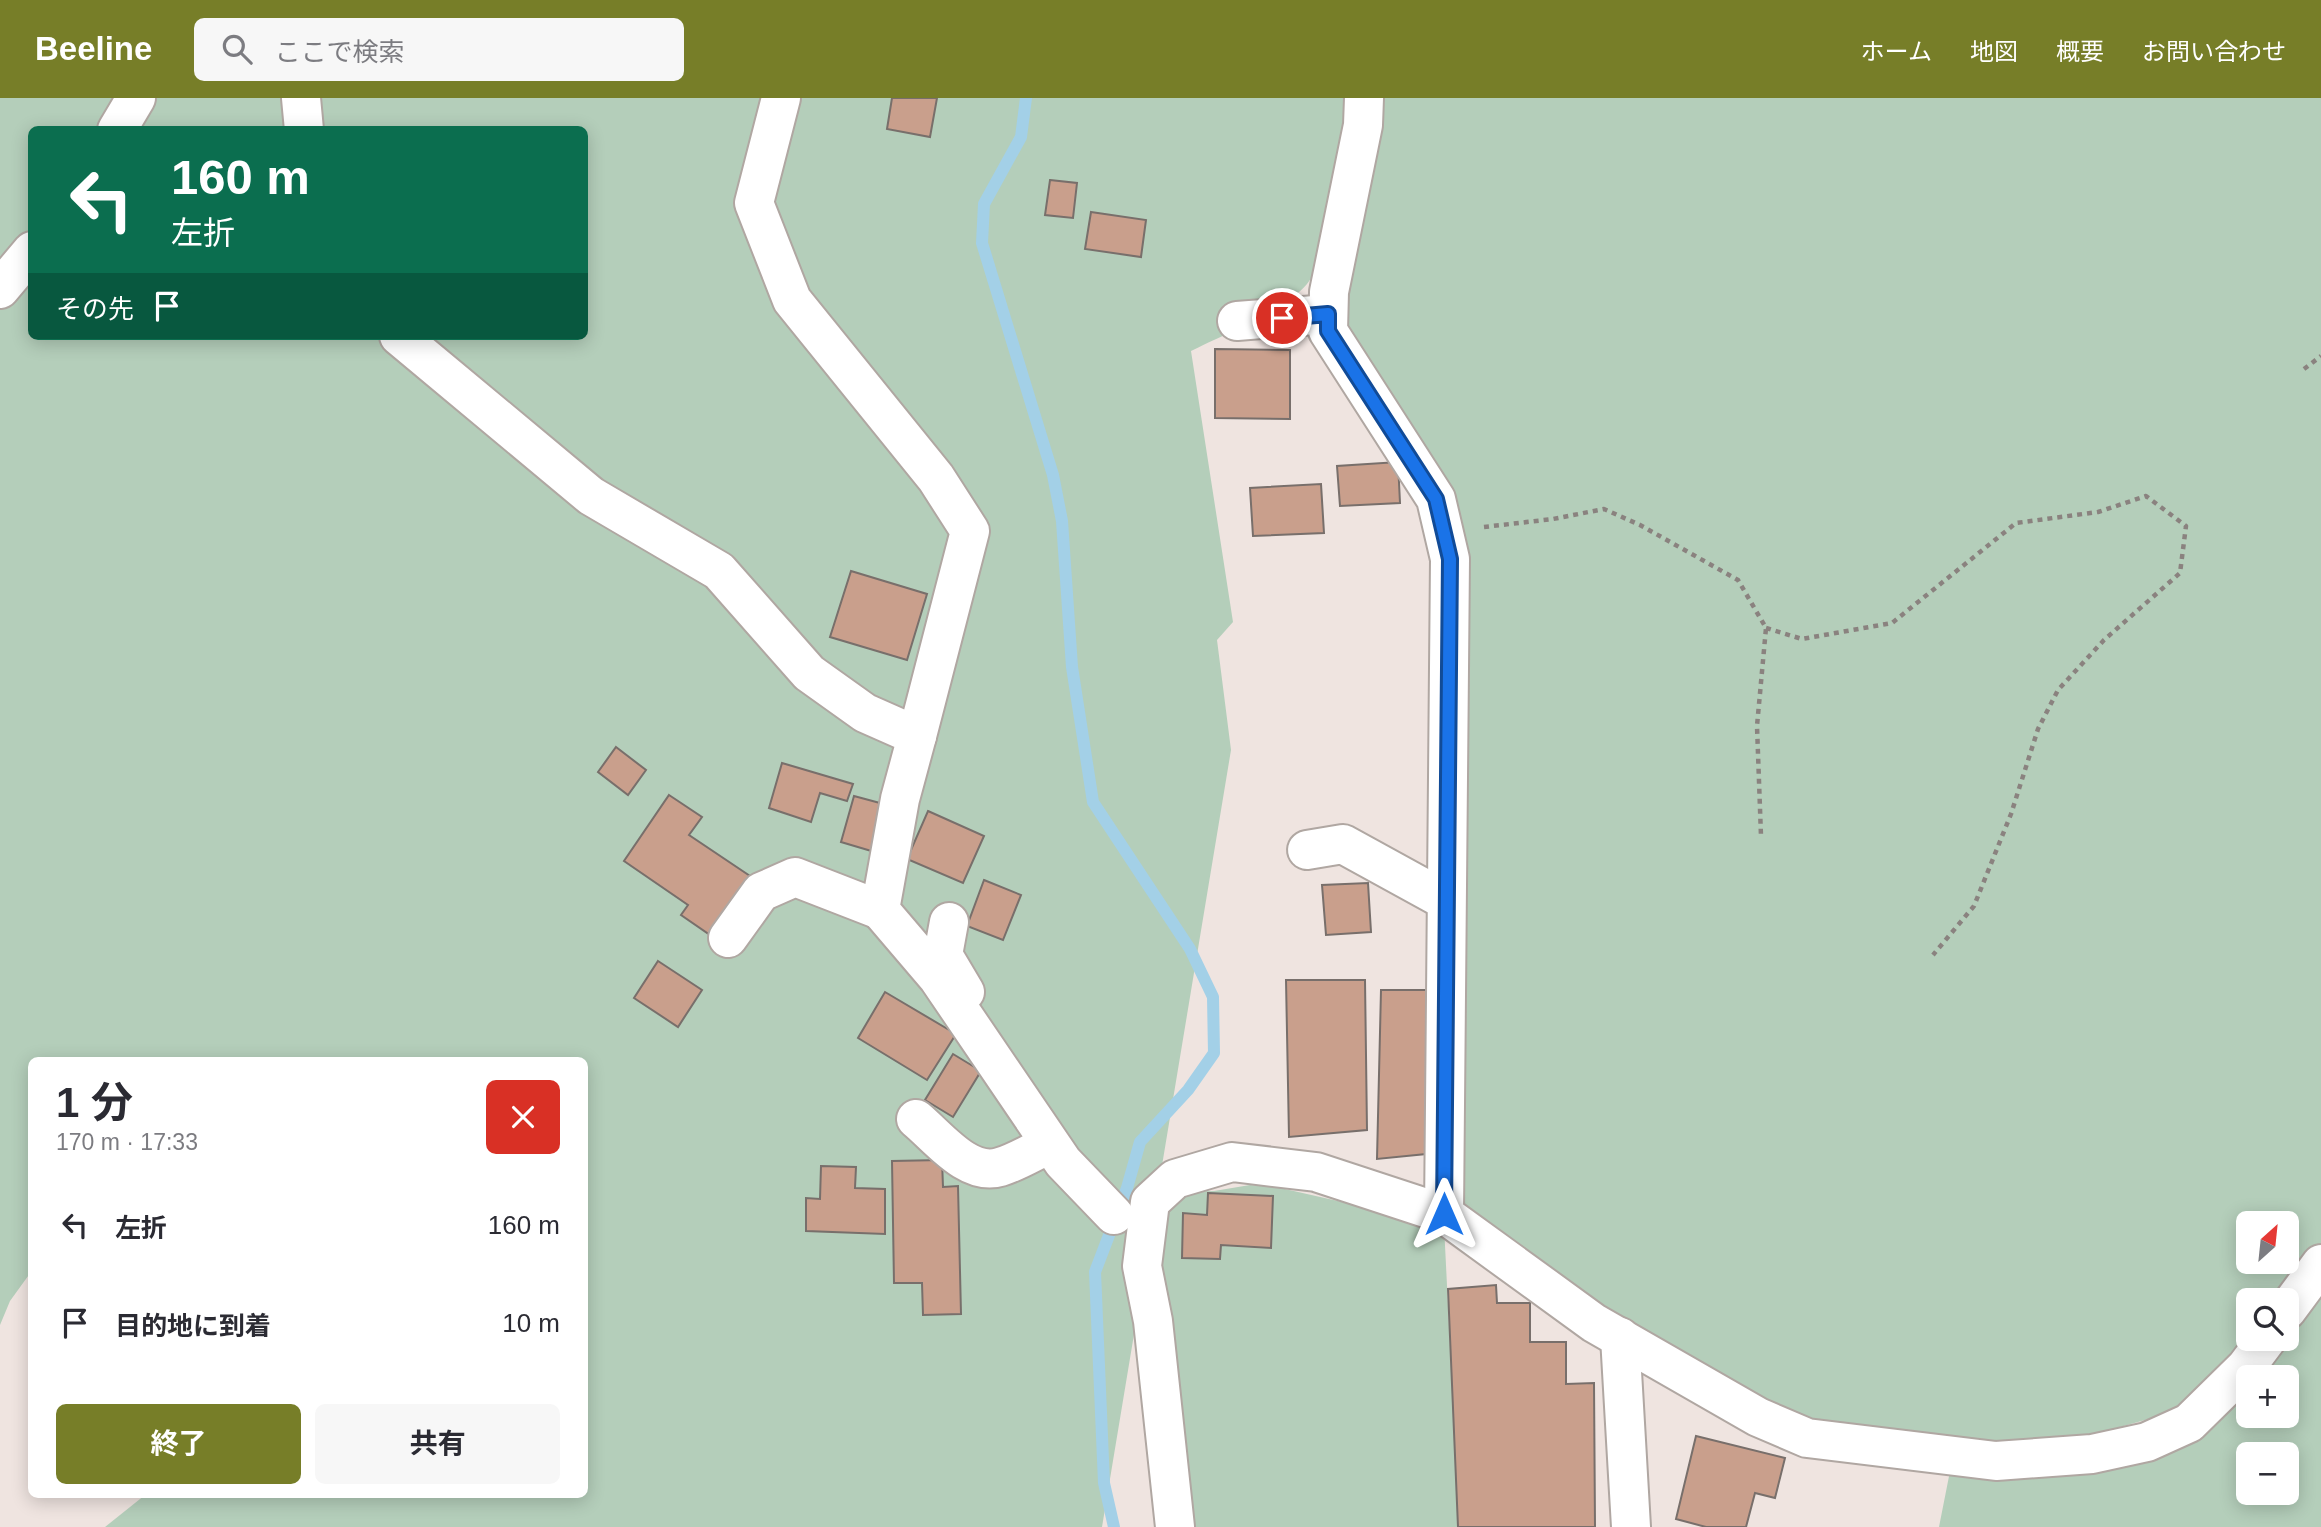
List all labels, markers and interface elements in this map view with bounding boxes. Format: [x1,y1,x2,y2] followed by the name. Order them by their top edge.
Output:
[194,18,684,81] search box
[35,30,152,67] text: Beeline
[218,30,256,68] icon: search
[274,37,404,67] text: ここで検索
[1861,38,1932,65] text: ホーム
[1970,38,2018,65] text: 地図
[2056,38,2104,65] text: 概要
[2142,38,2286,65] text: お問い合わせ
[171,150,310,204] text: 160 m
[56,154,147,245] icon: left
[171,215,235,251] text: 左折
[148,287,186,325] icon: arrive
[1252,288,1312,348] pin
[56,294,134,324] text: その先
[1263,299,1301,337] icon: arrive
[56,1079,133,1126] text: 1 分
[486,1080,560,1154] button: close
[56,1129,198,1155] text: 170 m · 17:33
[1407,1177,1481,1251] position arrow
[56,1206,94,1244] icon: left
[488,1210,560,1240] text: 160 m
[2236,1211,2300,1274] north arrow
[2236,1211,2299,1505] map controls
[115,1213,167,1243] text: 左折
[2236,1288,2299,1351] button: search
[56,1304,94,1342] icon: arrive
[502,1308,560,1338] text: 10 m
[115,1311,271,1341] text: 目的地に到着
[2236,1365,2299,1428] button: +
[56,1404,301,1484] button: 終了
[315,1404,560,1484] button: 共有
[2236,1442,2299,1505] button: −

